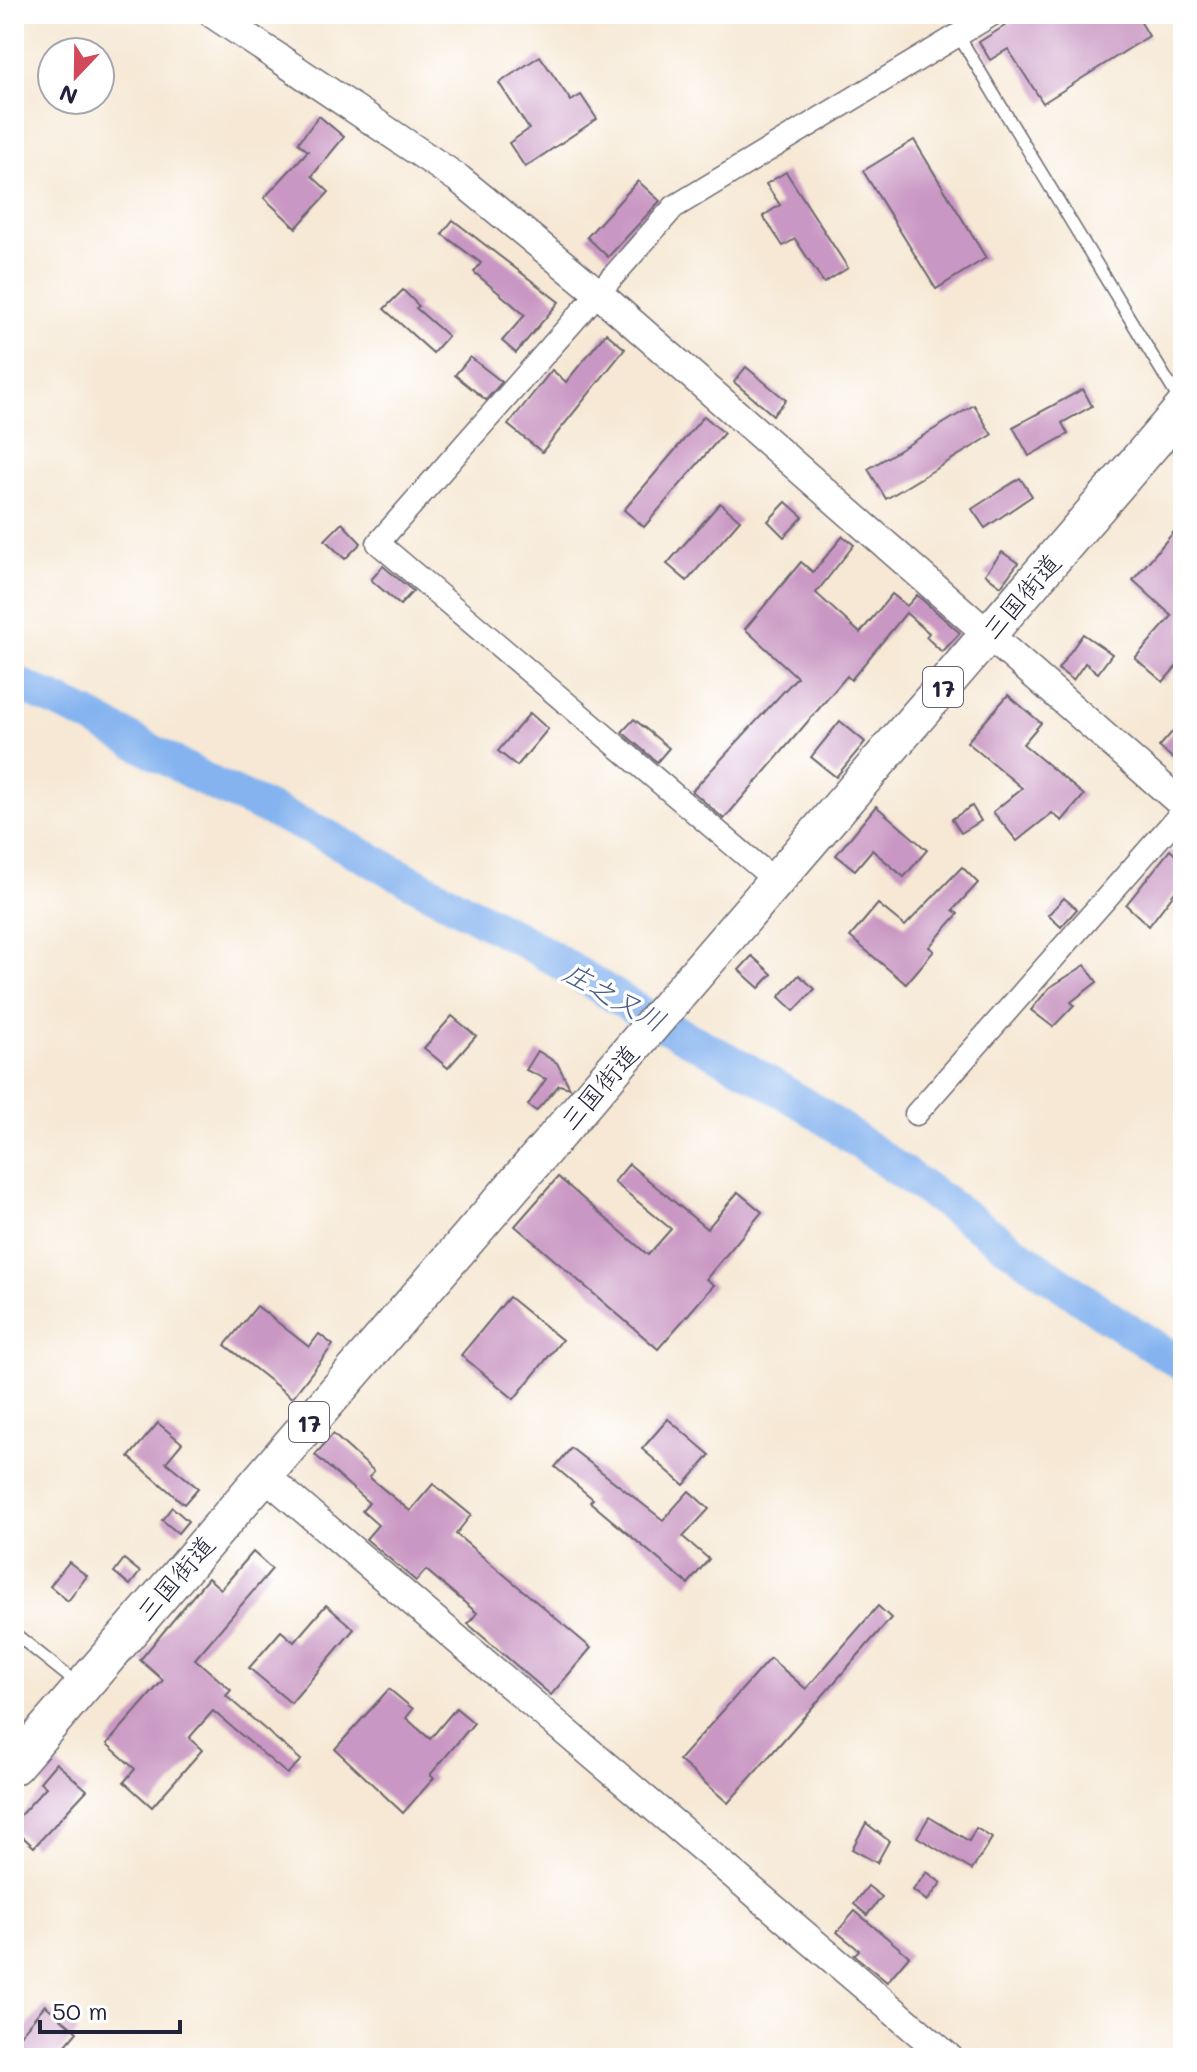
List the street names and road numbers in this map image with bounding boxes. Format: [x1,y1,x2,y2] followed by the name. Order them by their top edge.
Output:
[974,546,1068,646] street label: 三国街道
[923,667,963,707] road number: 17
[552,1037,646,1137] street label: 三国街道
[289,1402,329,1442] road number: 17
[128,1528,222,1628] street label: 三国街道

